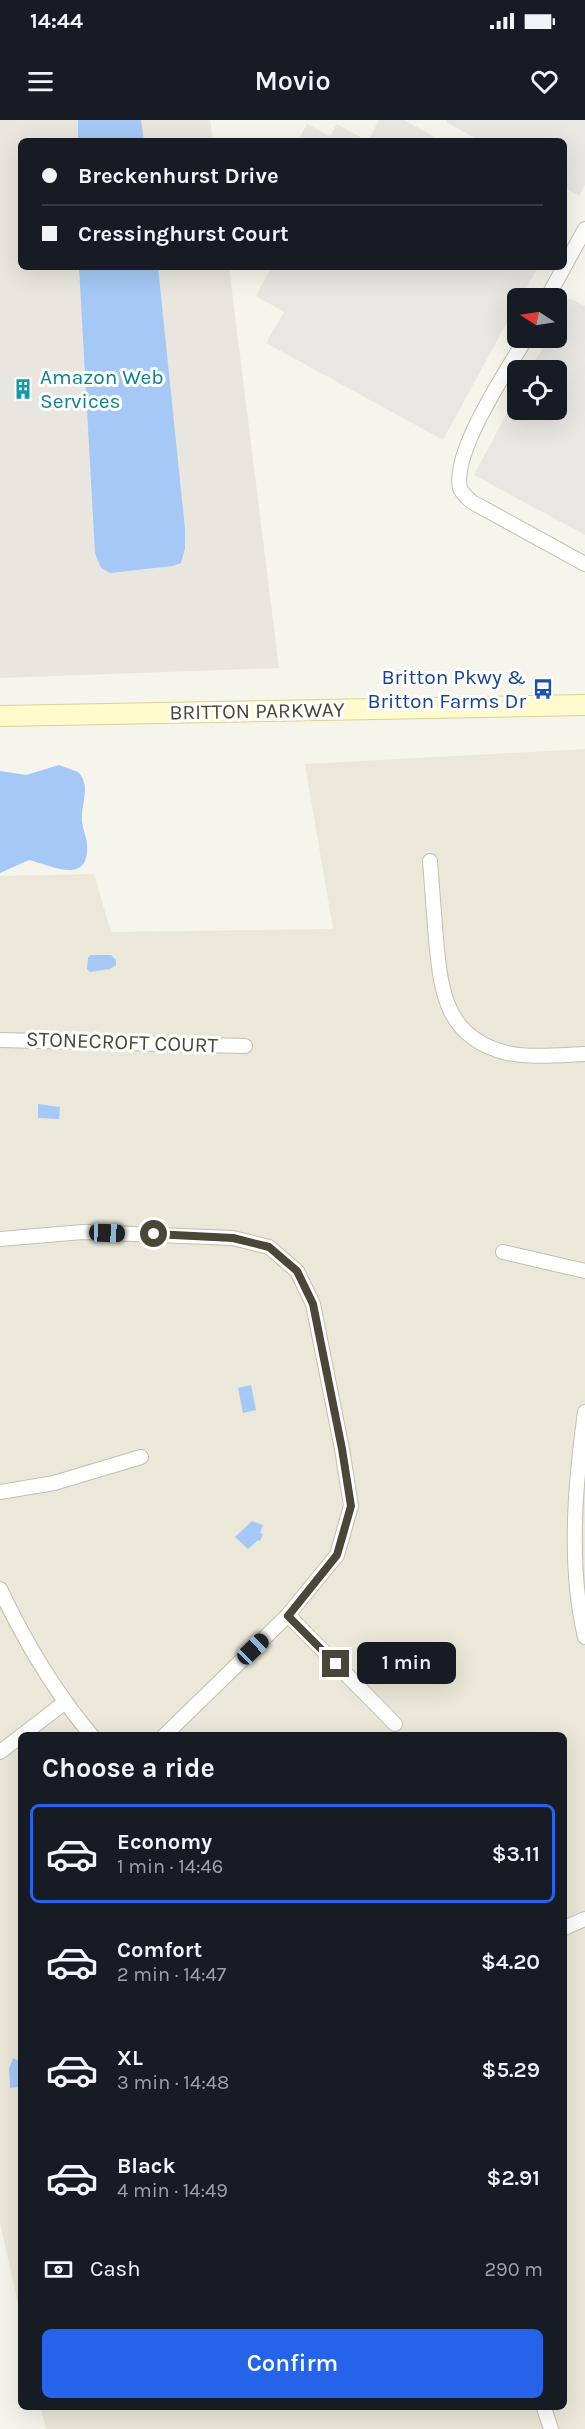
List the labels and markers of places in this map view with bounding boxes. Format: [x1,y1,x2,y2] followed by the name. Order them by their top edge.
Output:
[40,365,164,413] place label: Amazon Web Services
[11,377,35,401] building icon: Amazon Web Services
[367,665,526,713] place label: Britton Pkwy & Britton Farms Dr
[531,677,555,701] bus stop icon: Britton Pkwy & Britton Farms Dr

